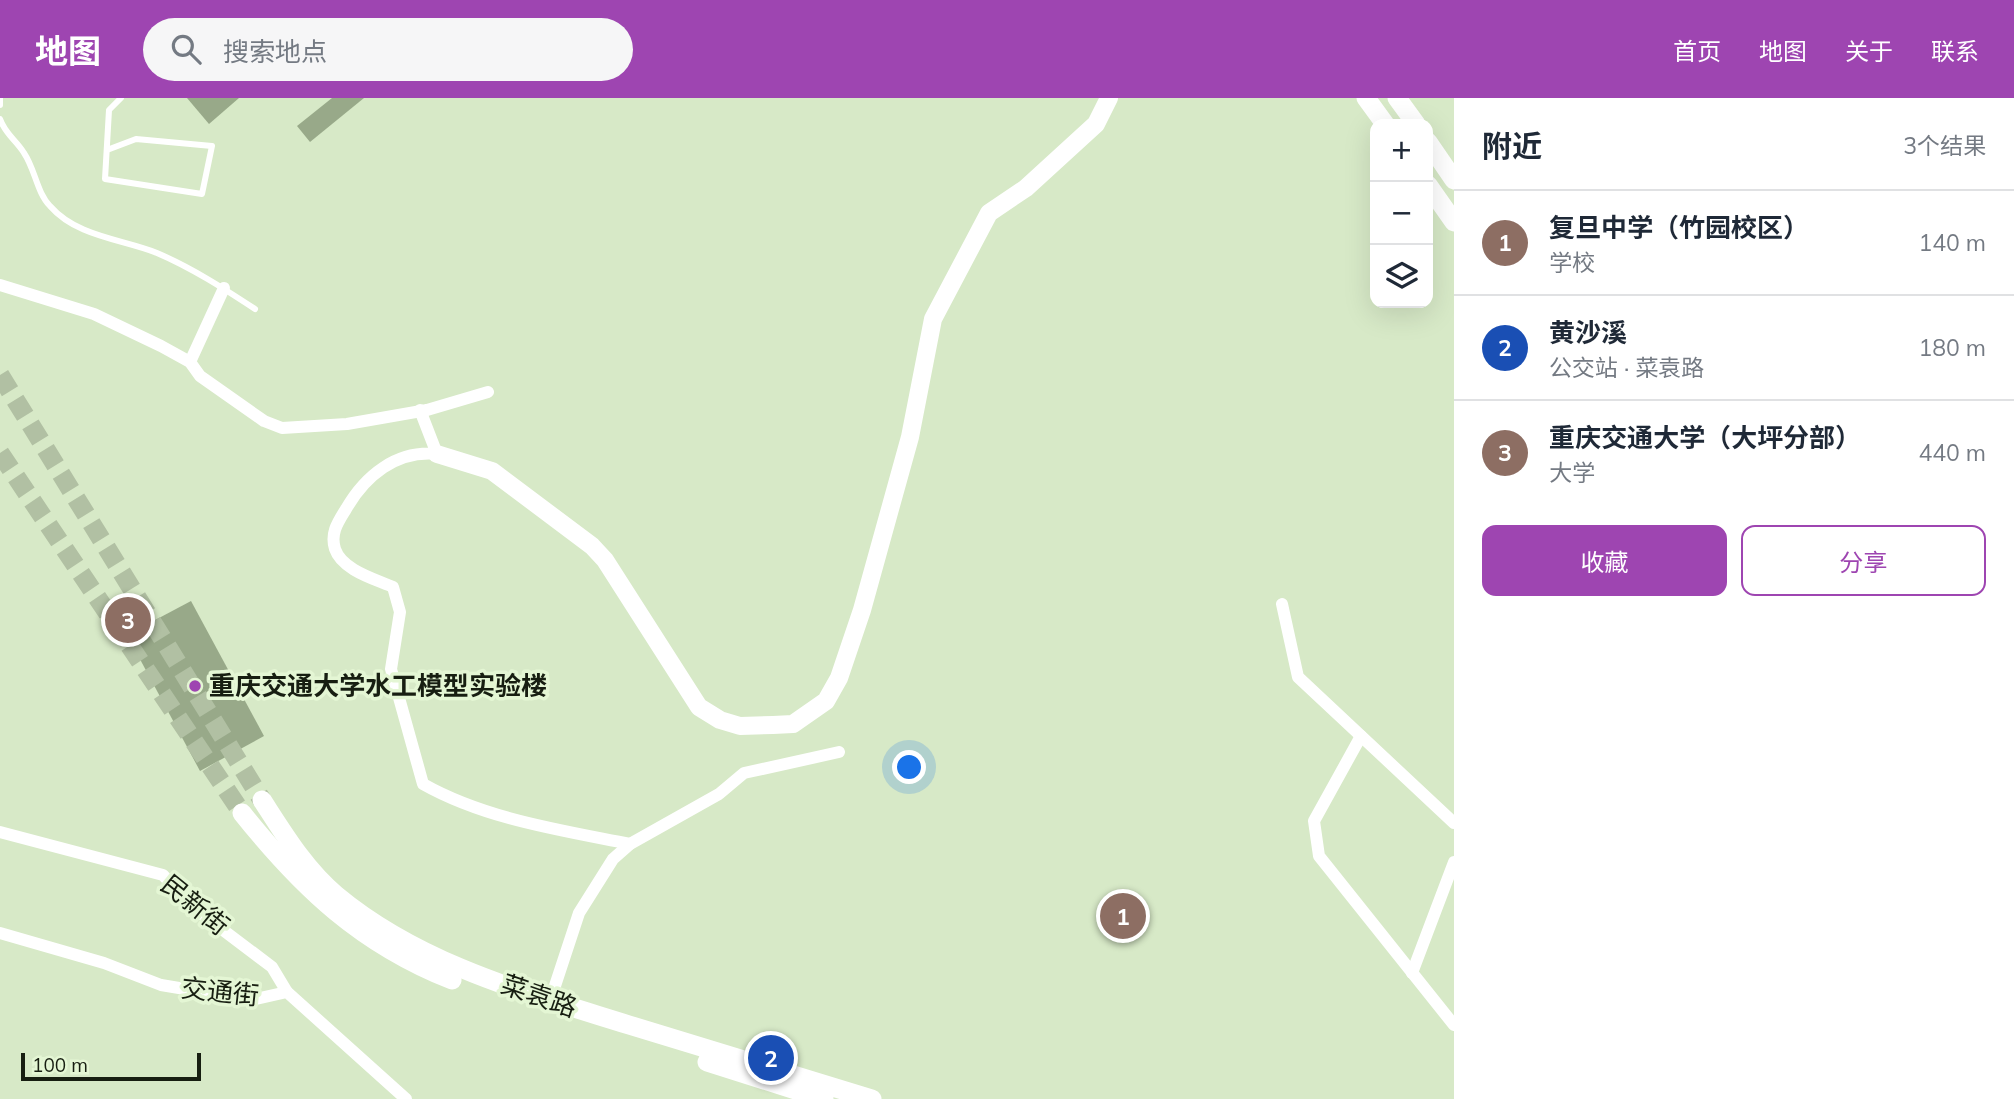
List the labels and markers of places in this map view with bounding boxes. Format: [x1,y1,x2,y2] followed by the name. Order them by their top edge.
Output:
[105,594,151,646] pin: 3
[209,669,547,702] place label: 重庆交通大学水工模型实验楼
[187,678,203,694] marker: 重庆交通大学水工模型实验楼
[1100,890,1146,942] pin: 1
[748,1032,794,1084] pin: 2

